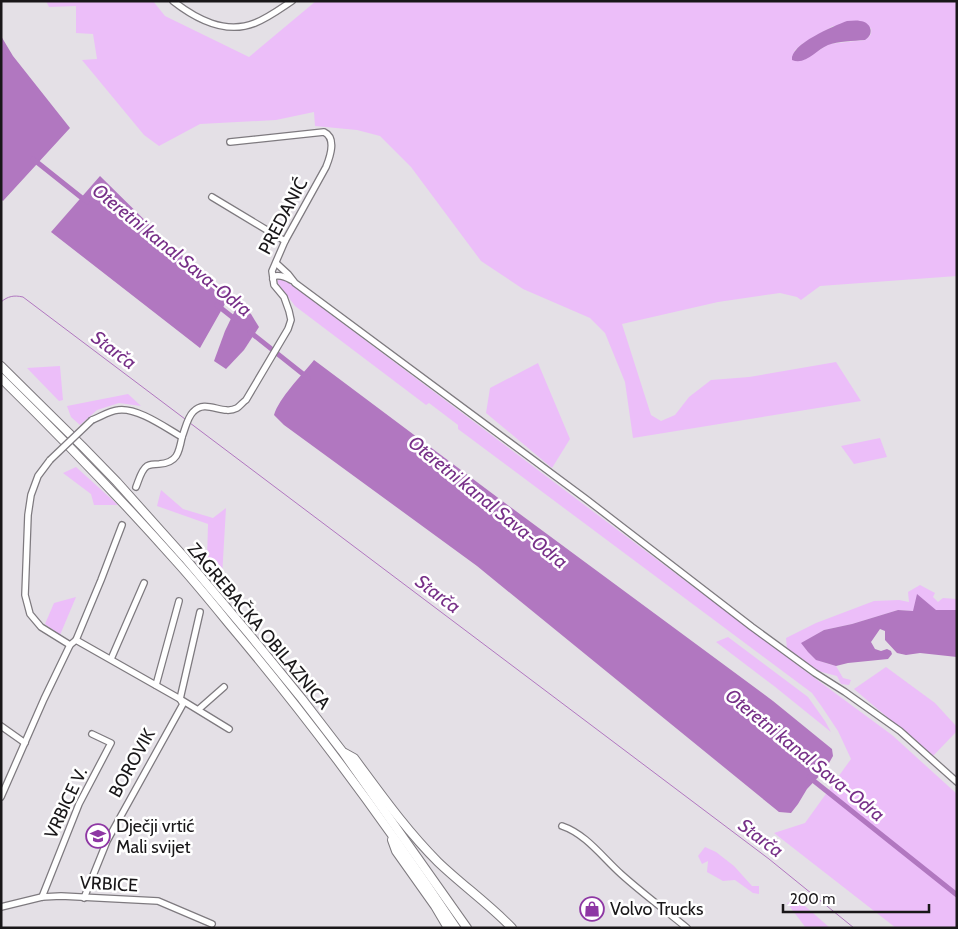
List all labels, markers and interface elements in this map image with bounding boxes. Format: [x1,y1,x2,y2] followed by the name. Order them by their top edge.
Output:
[254,174,312,258] street label: PREDANIĆ
[88,179,256,321] water label: Oteretni kanal Sava-Odra
[87,326,141,374] water label: Starča
[404,431,572,573] water label: Oteretni kanal Sava-Odra
[183,538,335,714] street label: ZAGREBAČKA OBILAZNICA
[411,570,465,618] water label: Starča
[721,684,889,826] water label: Oteretni kanal Sava-Odra
[104,724,160,801] street label: BOROVIK
[40,764,92,842] street label: VRBICE V.
[734,814,788,862] water label: Starča
[116,815,194,858] place label: Dječji vrtić Mali svijet
[85,823,111,849] school or university icon: Dječji vrtić Mali svijet
[79,871,139,897] street label: VRBICE
[783,882,929,914] scale bar
[790,890,835,908] text: 200 m
[579,896,605,922] shop icon: Volvo Trucks
[610,898,703,920] place label: Volvo Trucks

